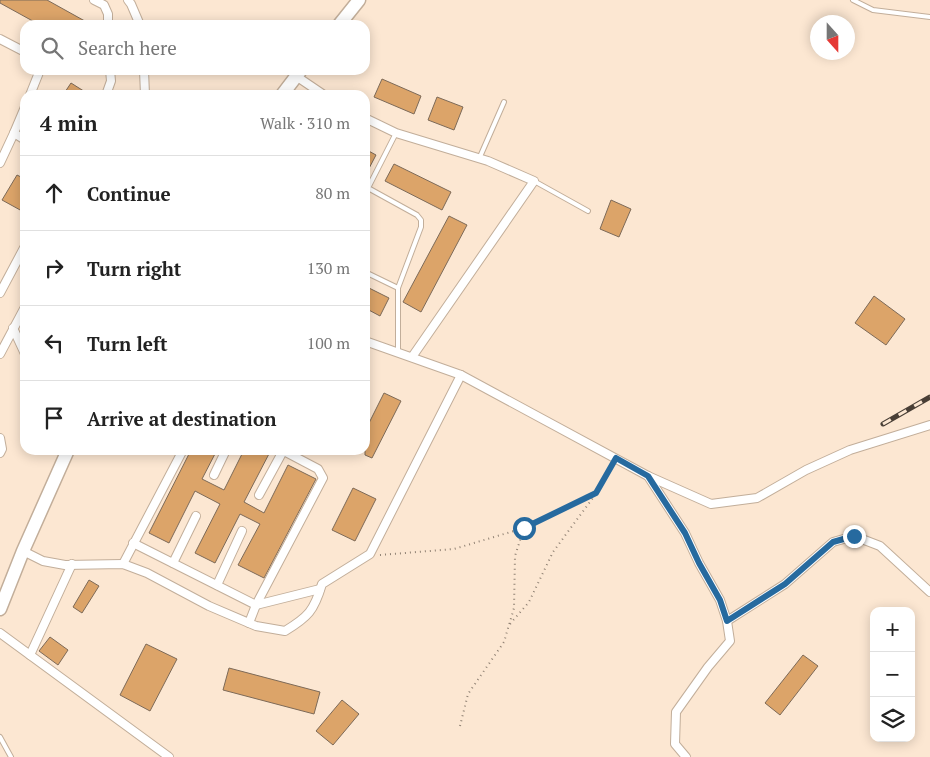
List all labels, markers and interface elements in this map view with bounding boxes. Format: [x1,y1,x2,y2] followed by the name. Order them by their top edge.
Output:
[810,15,855,60] north arrow
[20,20,370,75] search box
[38,34,66,62] icon: search
[78,35,177,60] text: Search here
[40,109,97,137] text: 4 min
[260,112,350,134] text: Walk · 310 m
[40,179,68,207] icon: ahead
[87,181,171,206] text: Continue
[315,182,350,204] text: 80 m
[40,254,68,282] icon: right
[87,256,181,281] text: Turn right
[307,257,350,279] text: 130 m
[40,329,68,357] icon: left
[87,331,168,356] text: Turn left
[307,332,350,354] text: 100 m
[40,404,68,432] icon: arrive
[87,406,276,431] text: Arrive at destination
[513,517,536,540] route start
[843,525,866,548] route end
[870,607,915,742] map controls
[870,607,915,652] button: +
[870,652,915,697] button: −
[870,697,915,742] button: layers

